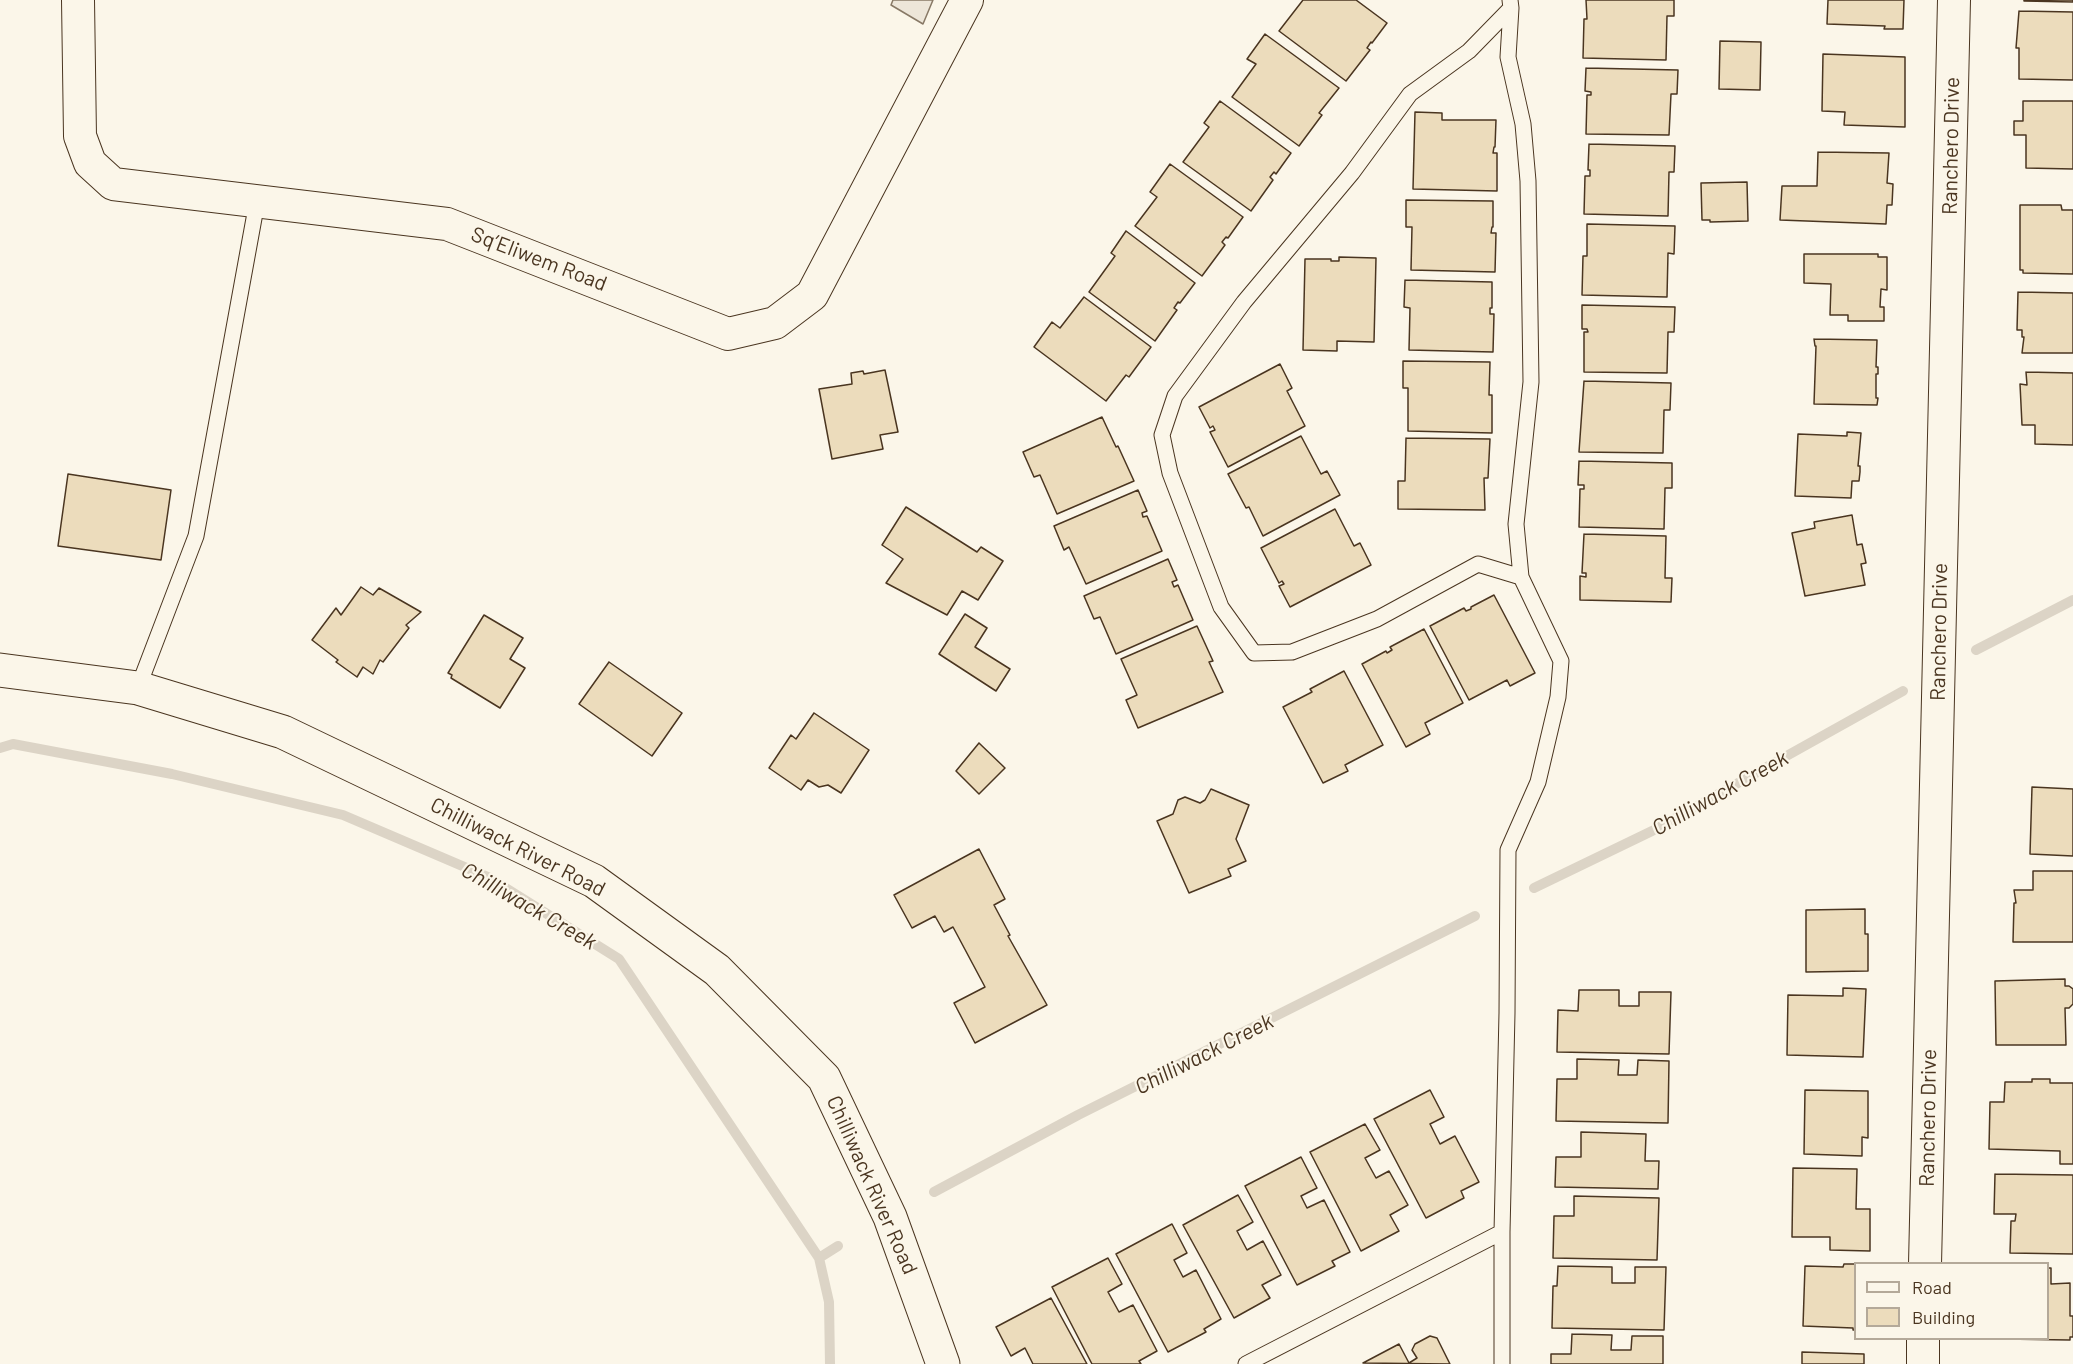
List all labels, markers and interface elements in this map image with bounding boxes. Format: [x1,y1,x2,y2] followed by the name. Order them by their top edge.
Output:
[1937,77,1965,215] street label: Ranchero Drive
[467,221,611,297] street label: Sq’Eliwem Road
[1925,563,1953,701] street label: Ranchero Drive
[1647,745,1793,841] water label: Chilliwack Creek
[426,792,610,902] street label: Chilliwack River Road
[457,857,601,955] water label: Chilliwack Creek
[1130,1008,1278,1100] water label: Chilliwack Creek
[1914,1049,1942,1187] street label: Ranchero Drive
[821,1092,923,1278] street label: Chilliwack River Road
[1854,1262,2049,1340] legend
[1912,1276,1952,1298] text: Road
[1912,1306,1975,1328] text: Building

